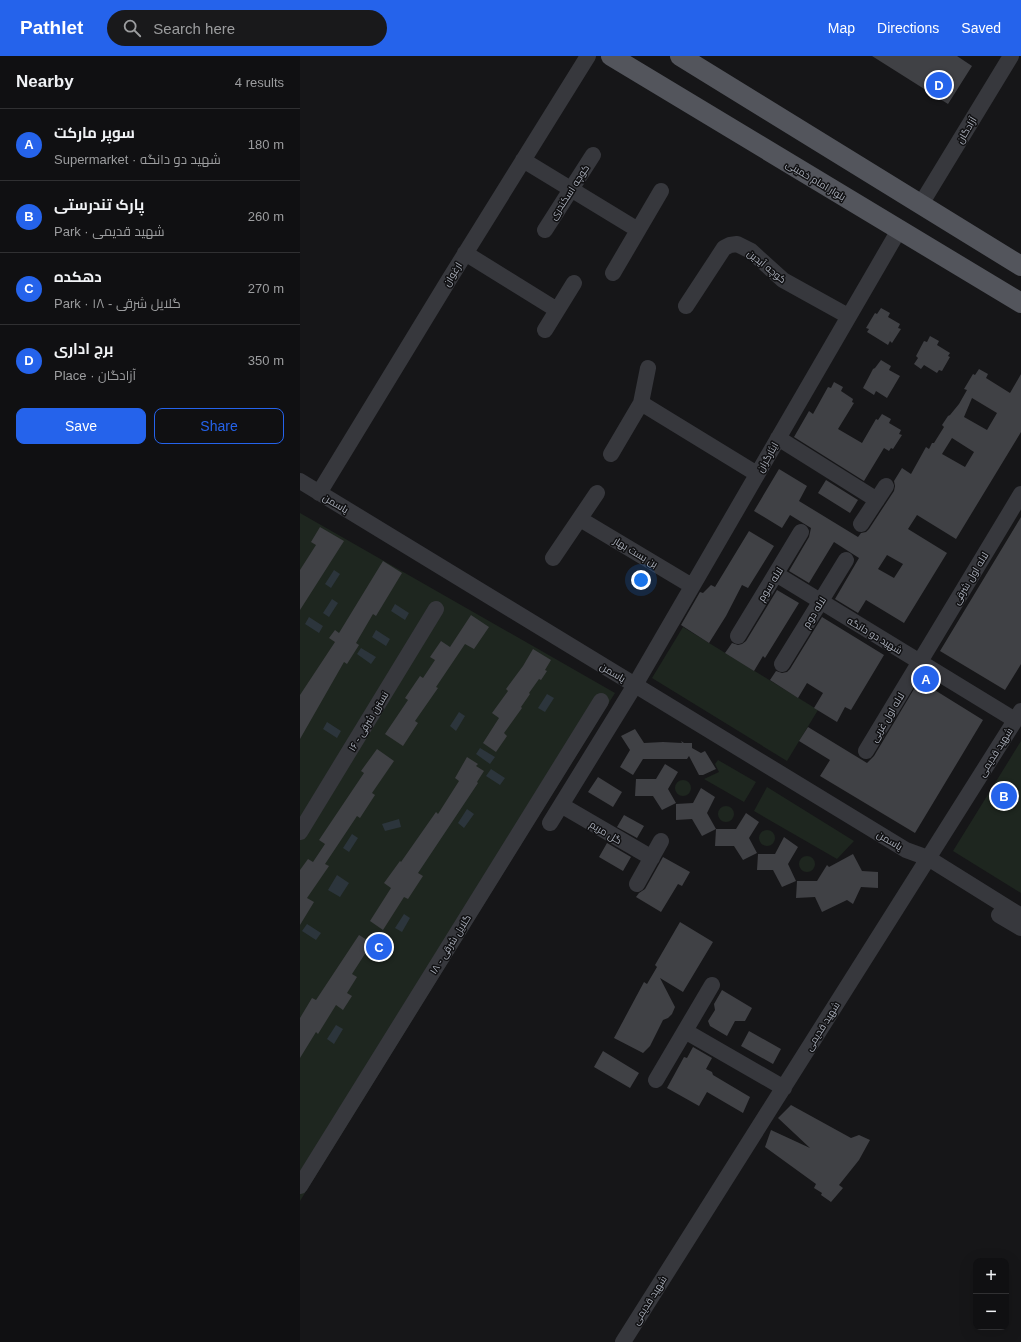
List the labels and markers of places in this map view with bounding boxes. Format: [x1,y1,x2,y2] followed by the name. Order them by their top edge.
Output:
[926,70,952,100] pin: D
[913,664,939,694] pin: A
[991,781,1017,811] pin: B
[366,932,392,962] pin: C

